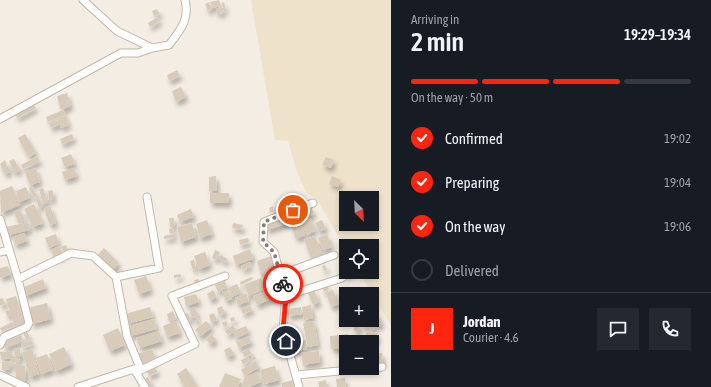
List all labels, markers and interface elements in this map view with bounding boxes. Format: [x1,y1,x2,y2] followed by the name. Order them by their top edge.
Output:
[411,12,459,27] text: Arriving in
[624,26,691,43] text: 19:29–19:34
[411,27,464,57] text: 2 min
[411,90,493,105] text: On the way · 50 m
[411,127,433,149] icon: check
[445,130,503,147] text: Confirmed
[664,131,691,146] text: 19:02
[411,171,433,193] icon: check
[445,174,499,191] text: Preparing
[664,175,691,190] text: 19:04
[339,191,379,231] north arrow
[339,191,379,375] map controls
[276,193,310,227] pin
[282,199,304,221] icon: bag
[411,215,433,237] icon: check
[445,218,506,235] text: On the way
[664,219,691,234] text: 19:06
[339,239,379,279] button: locate
[445,262,499,279] text: Delivered
[263,264,303,304] courier
[272,273,294,295] icon: bike
[339,287,379,327] button: +
[597,308,639,350] button: chat
[649,308,691,350] button: phone
[463,313,501,330] text: Jordan
[430,320,434,337] text: J
[269,324,303,358] pin
[275,330,297,352] icon: home
[463,330,519,345] text: Courier · 4.6
[339,335,379,375] button: −

